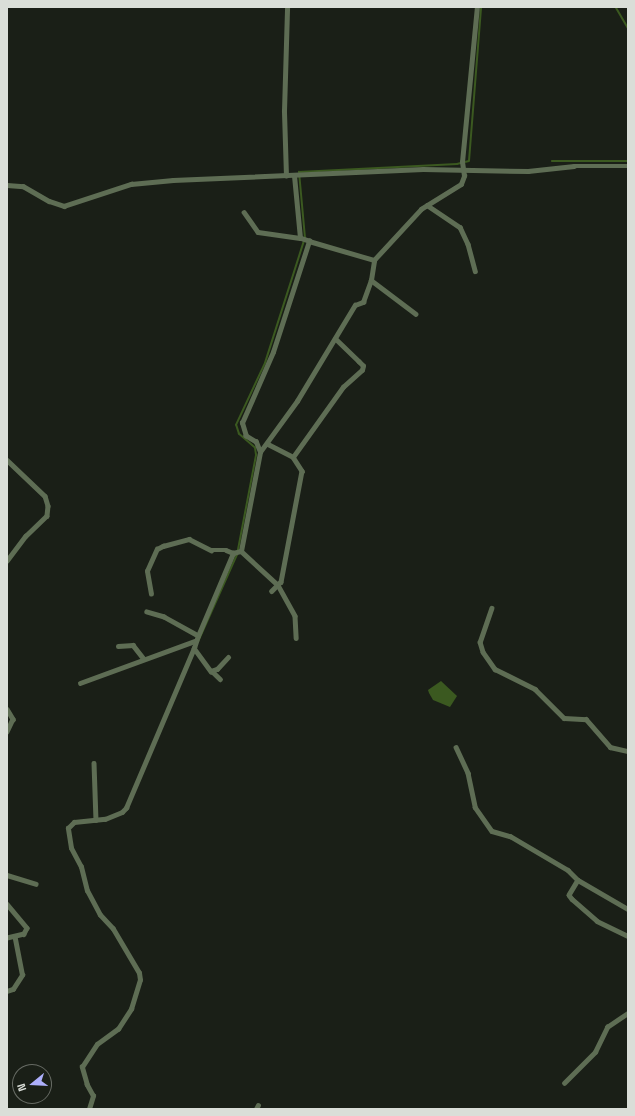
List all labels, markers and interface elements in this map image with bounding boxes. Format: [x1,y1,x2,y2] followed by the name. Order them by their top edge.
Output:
[12,1064,52,1104] north arrow
[14,1082,29,1093] text: N

